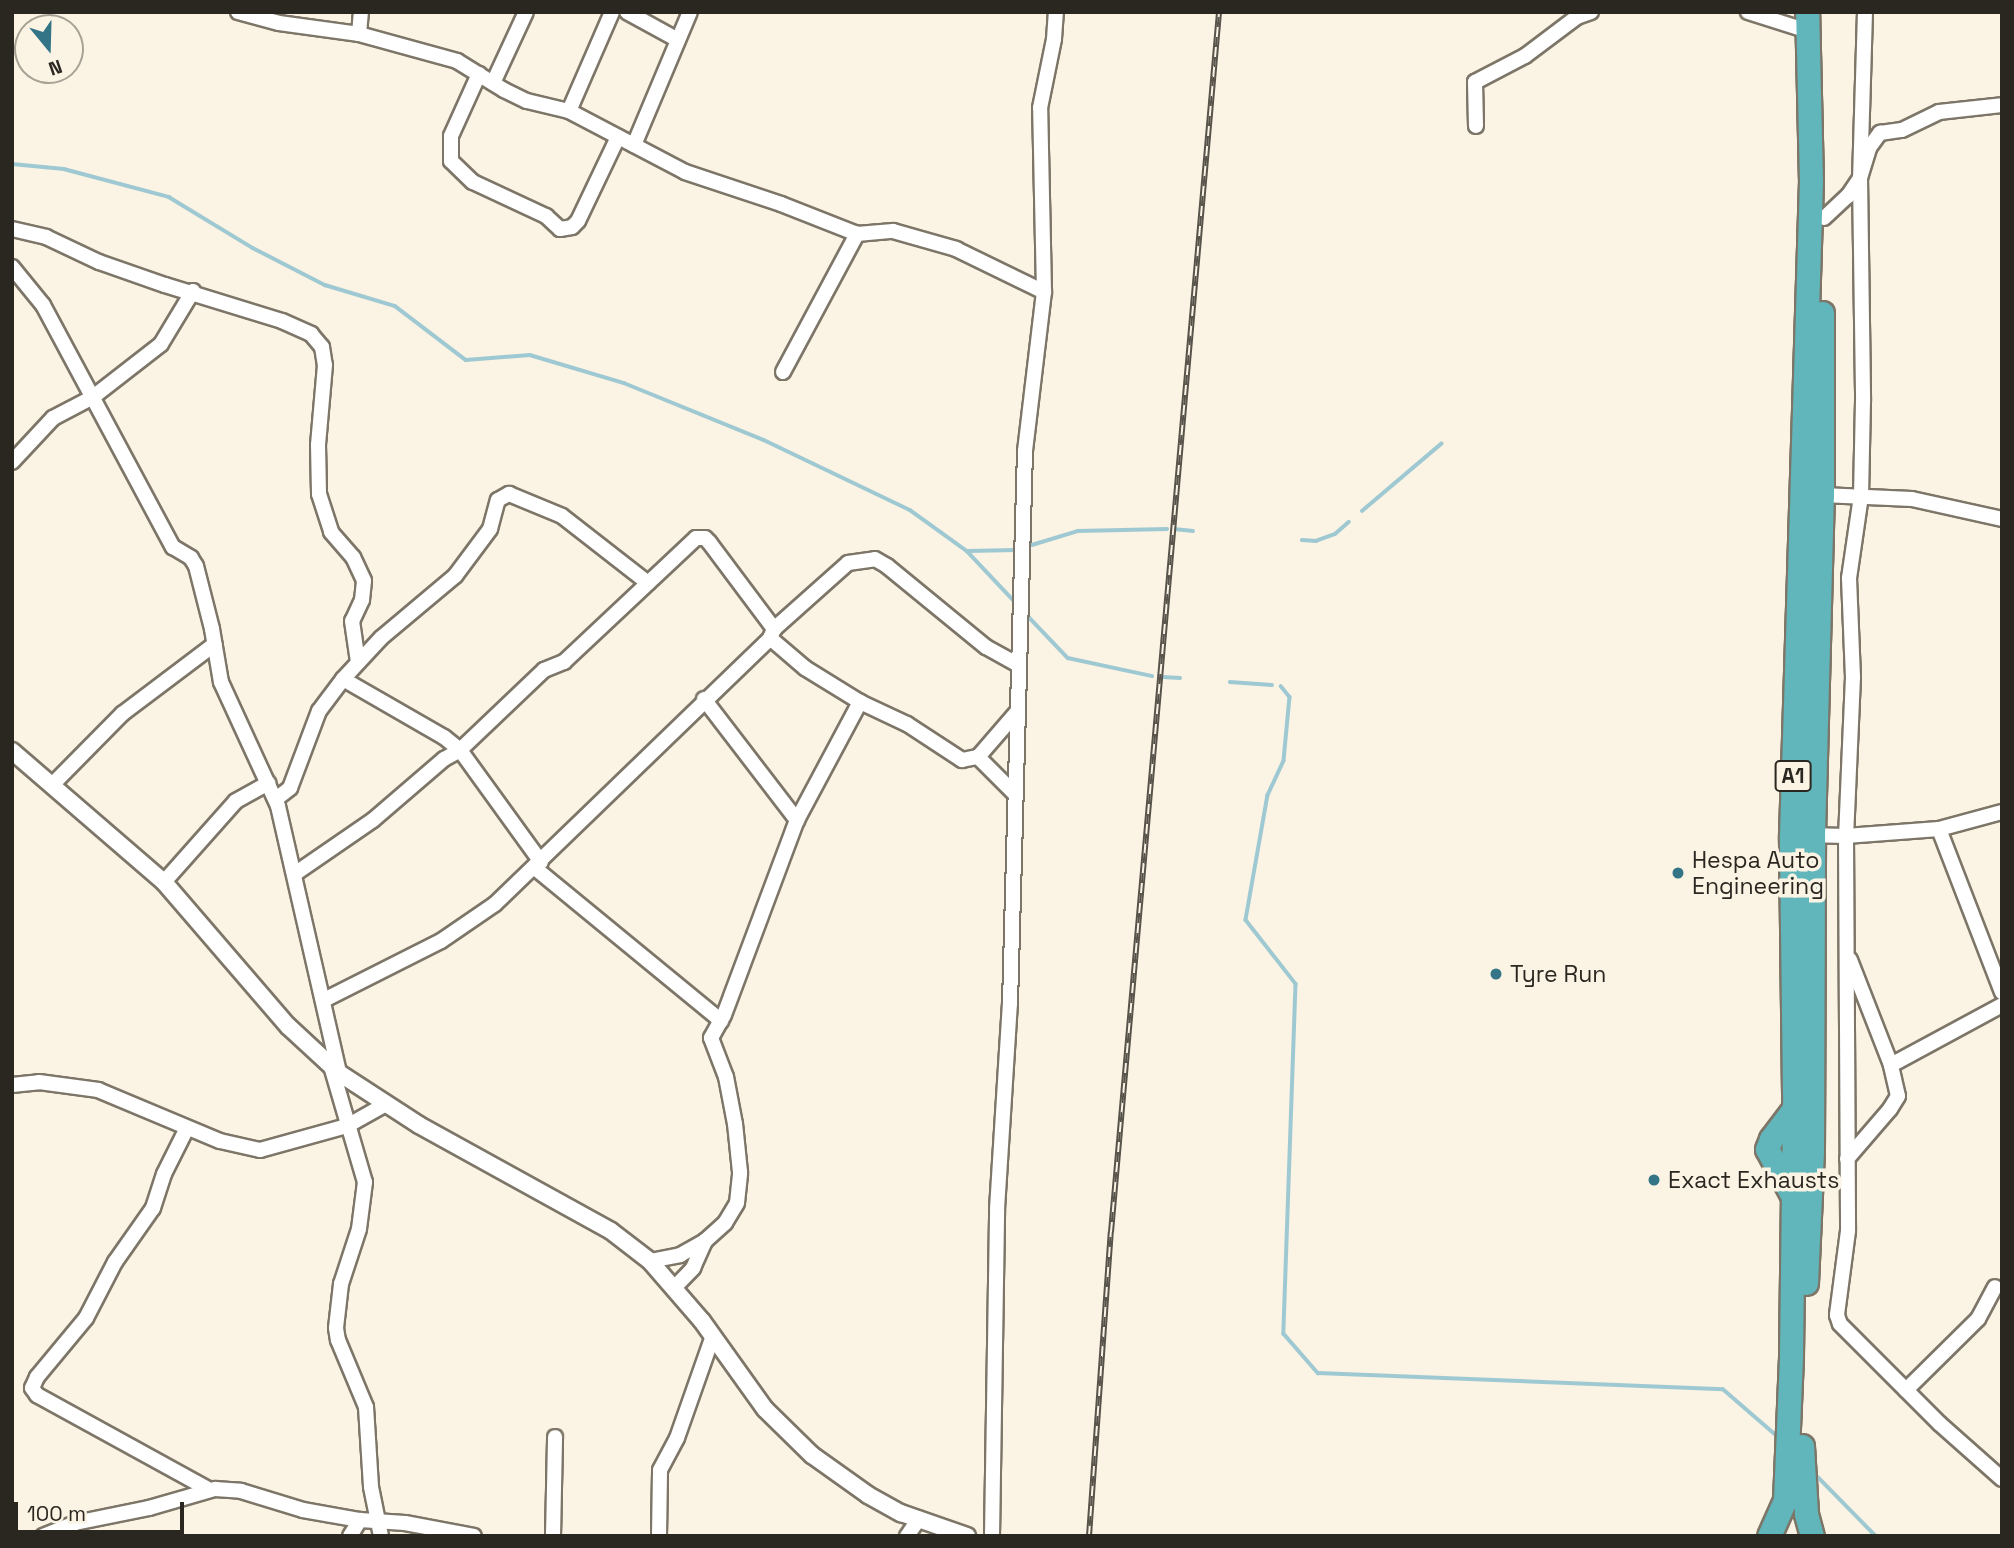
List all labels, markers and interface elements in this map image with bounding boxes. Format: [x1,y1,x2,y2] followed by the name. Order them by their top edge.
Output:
[14,14,84,84] north arrow
[45,54,65,81] text: N
[1774,758,1812,794] road number: A1
[1692,846,1824,900] place label: Hespa Auto Engineering
[1670,865,1686,881] marker: Hespa Auto Engineering
[1510,960,1606,988] place label: Tyre Run
[1488,966,1504,982] marker: Tyre Run
[1668,1166,1839,1194] place label: Exact Exhausts
[1646,1172,1662,1188] marker: Exact Exhausts
[18,1488,187,1532] scale bar
[27,1500,86,1527] text: 100 m

